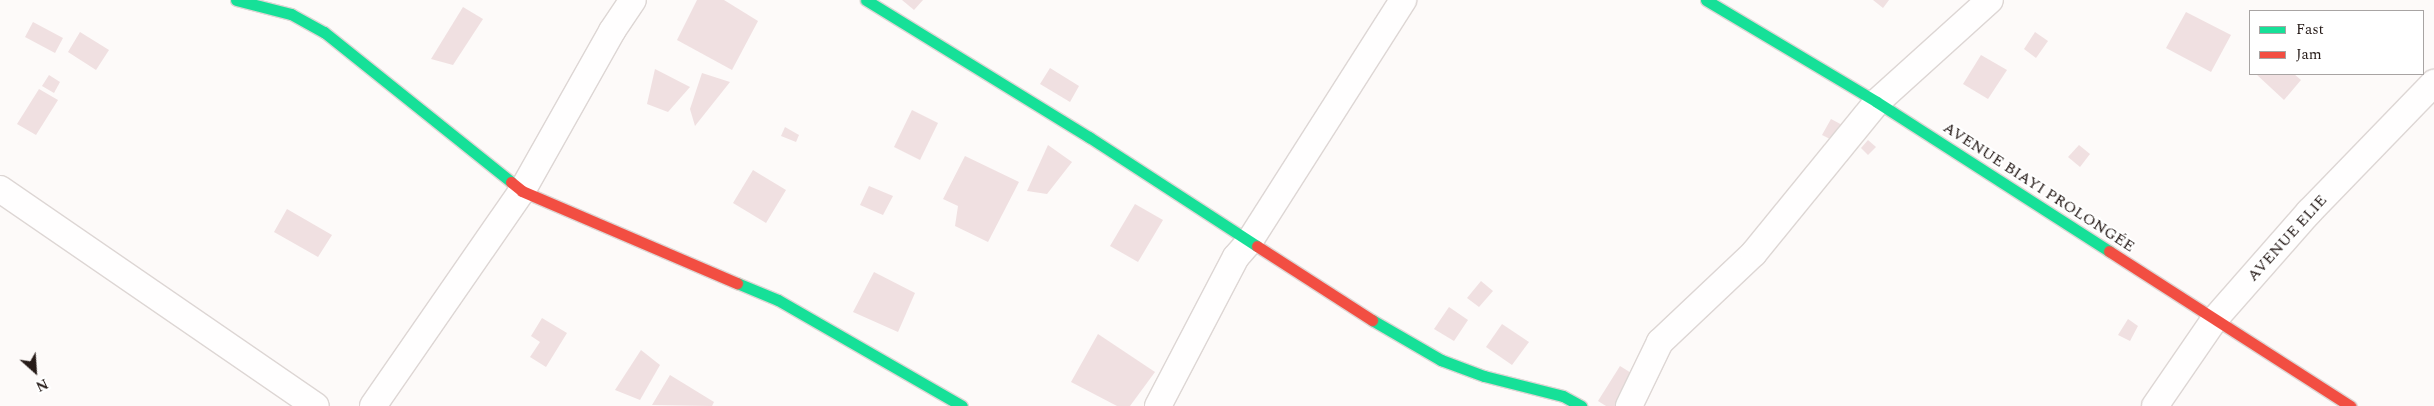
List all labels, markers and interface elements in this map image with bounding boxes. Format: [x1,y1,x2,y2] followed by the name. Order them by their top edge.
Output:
[2249,10,2424,75] legend
[2296,18,2324,41] text: Fast
[2296,43,2322,66] text: Jam
[1940,118,2138,256] street label: AVENUE BIAYI PROLONGÉE
[2243,191,2331,285] street label: AVENUE ELIE
[10,346,60,396] north arrow
[32,373,52,397] text: N

